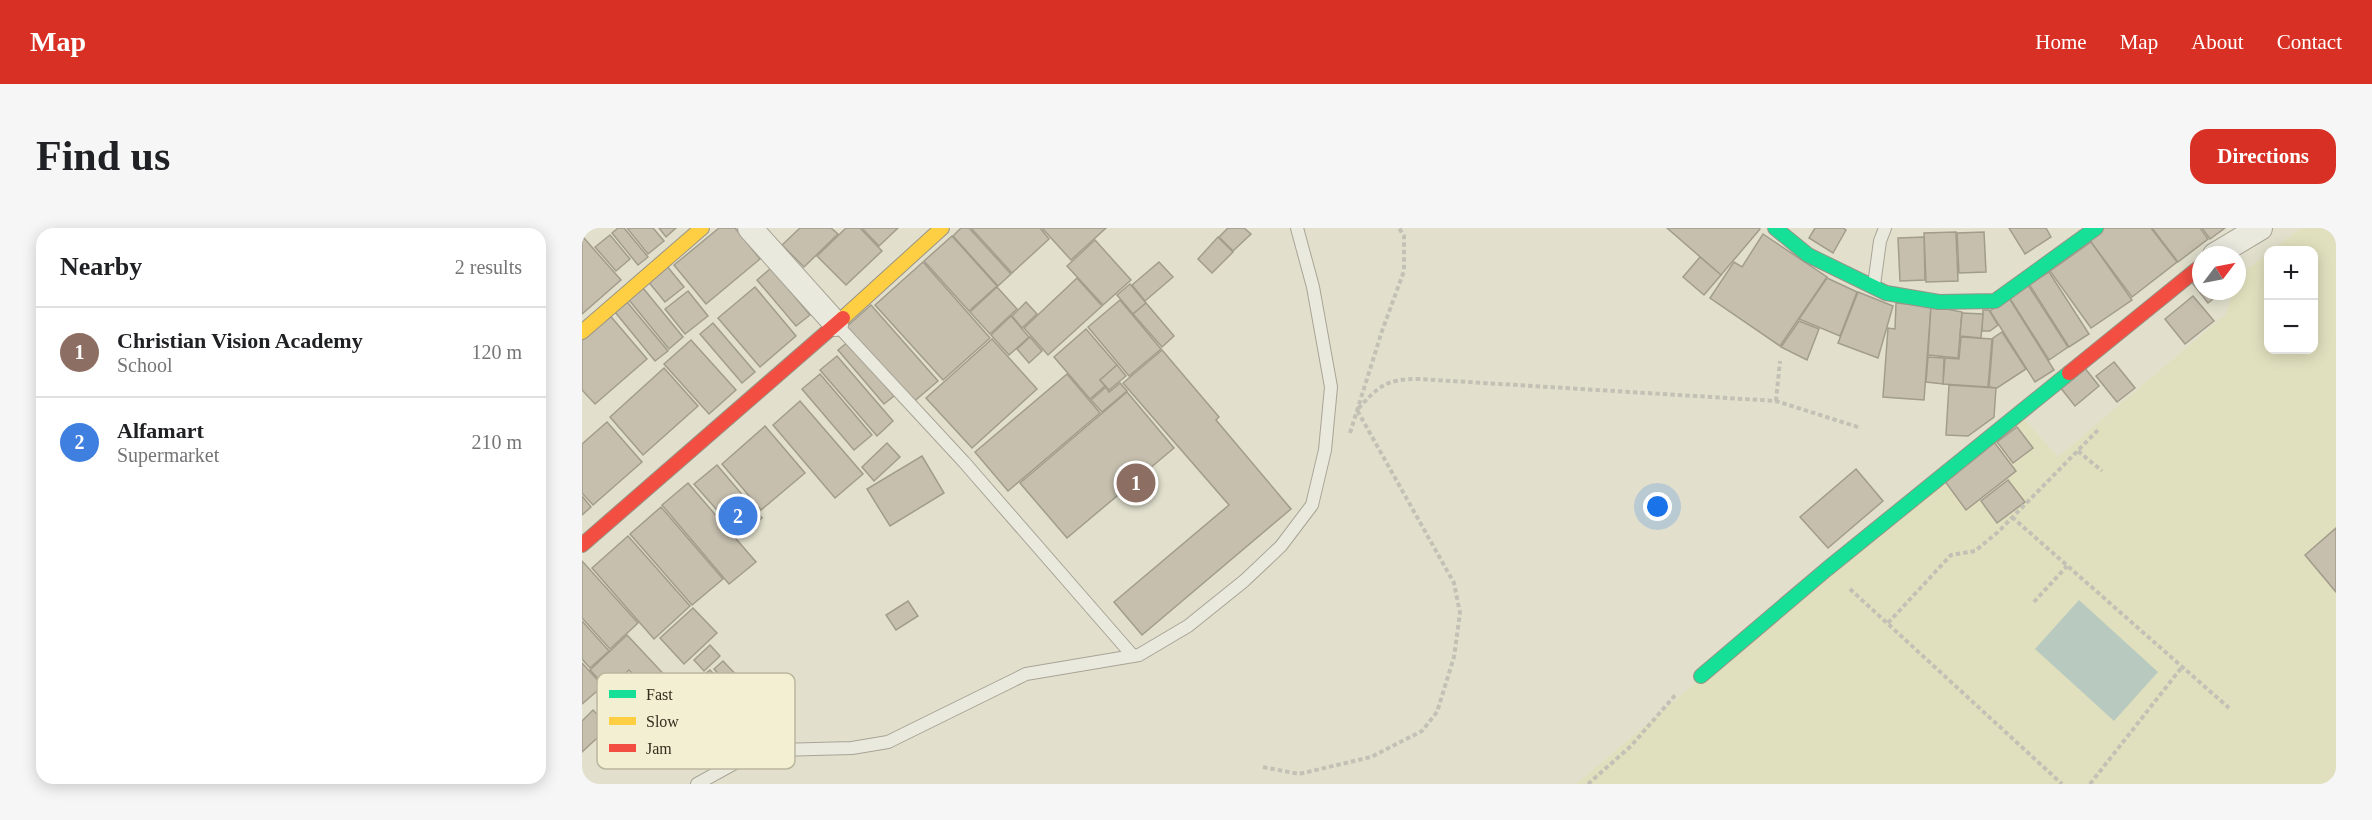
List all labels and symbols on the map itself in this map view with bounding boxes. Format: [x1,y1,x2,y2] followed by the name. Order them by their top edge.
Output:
[2192,246,2246,300] north arrow
[1116,460,1156,506] pin: 1
[1643,492,1672,521] your location
[718,494,758,538] pin: 2
[597,673,795,769] legend
[646,686,673,703] text: Fast
[646,713,679,730] text: Slow
[646,740,672,757] text: Jam

